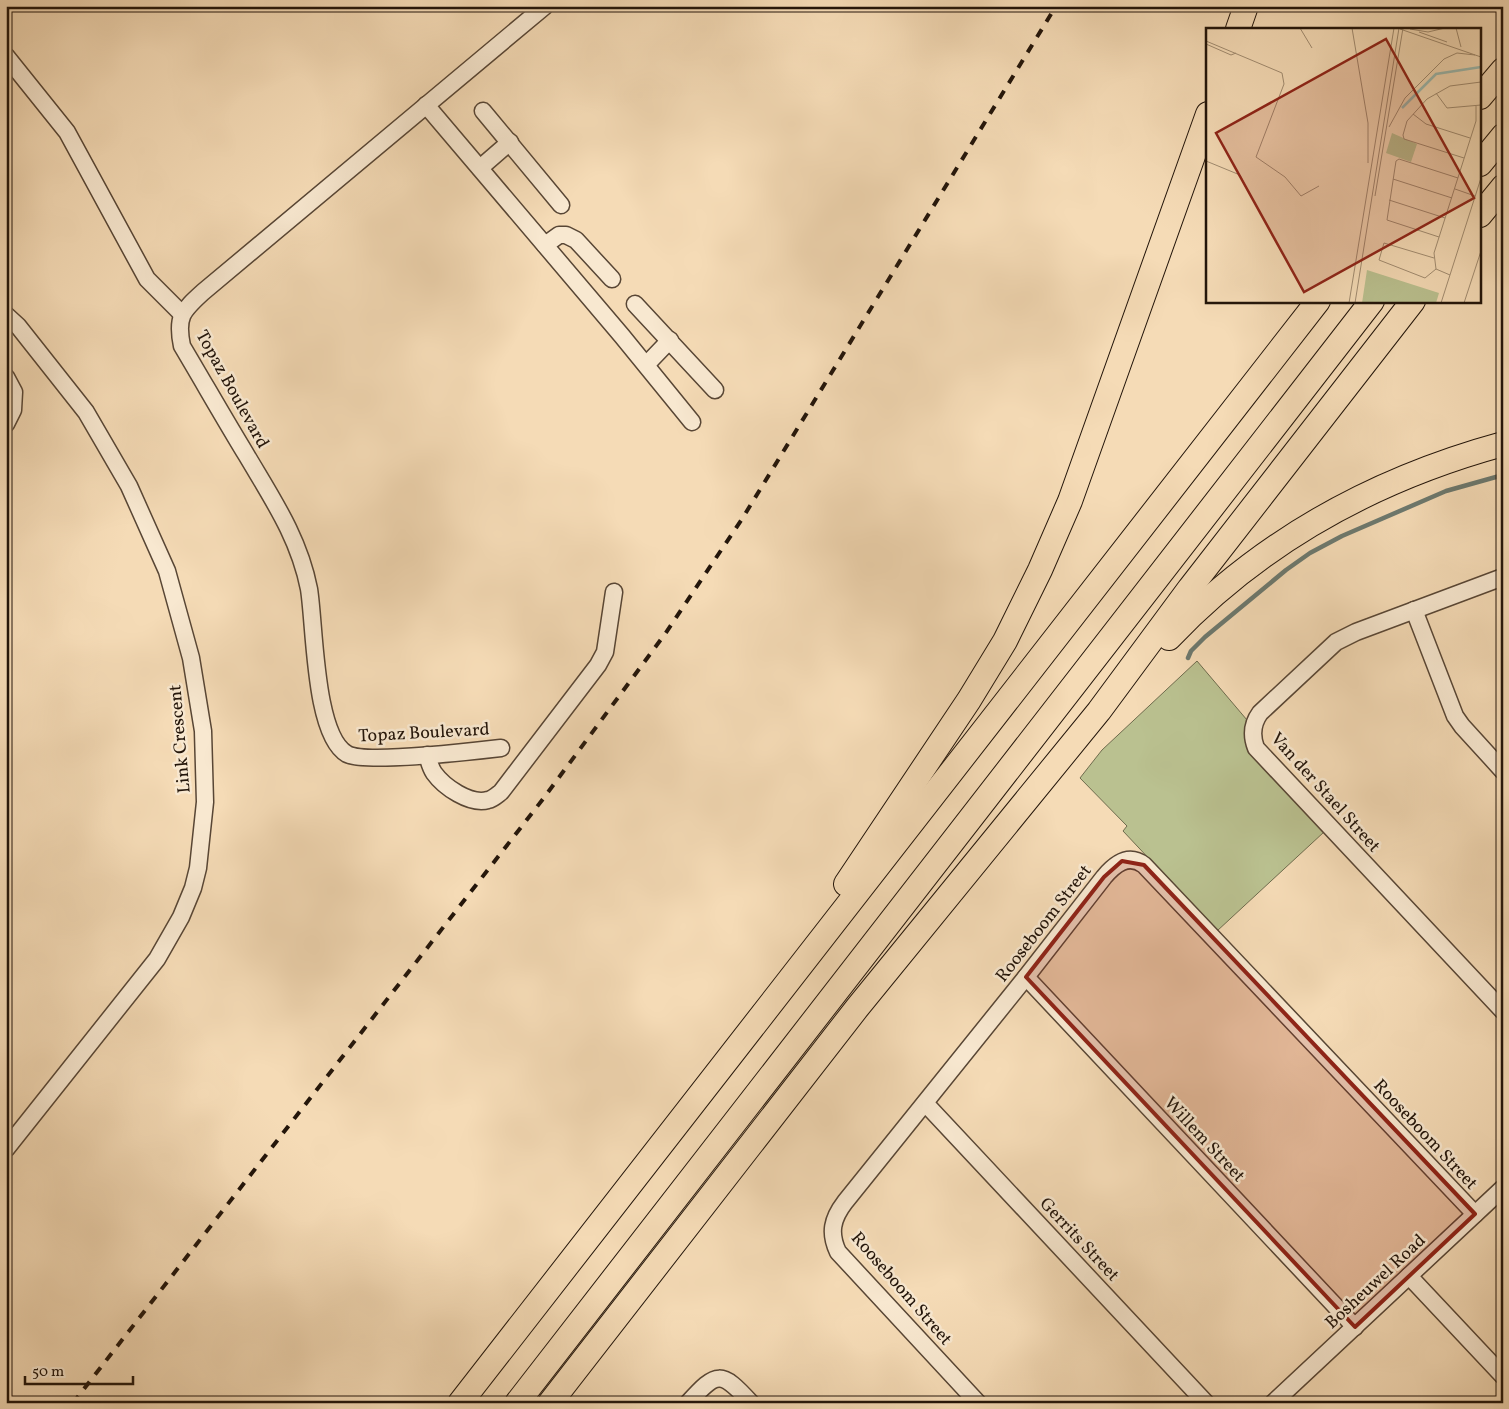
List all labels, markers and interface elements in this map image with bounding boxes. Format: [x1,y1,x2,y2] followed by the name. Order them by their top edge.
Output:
[1206,28,1482,302] inset map
[189,326,275,453] street label: Topaz Boulevard
[163,684,198,794] street label: Link Crescent
[358,718,490,749] street label: Topaz Boulevard
[1264,727,1386,859] street label: Van der Stael Street
[990,860,1098,988] street label: Rooseboom Street
[1367,1074,1483,1196] street label: Rooseboom Street
[1158,1092,1250,1188] street label: Willem Street
[1033,1192,1125,1288] street label: Gerrits Street
[845,1227,957,1351] street label: Rooseboom Street
[1320,1229,1432,1335] street label: Bosheuwel Road
[25,1354,132,1386] scale bar
[32,1362,64,1383] text: 50 m

